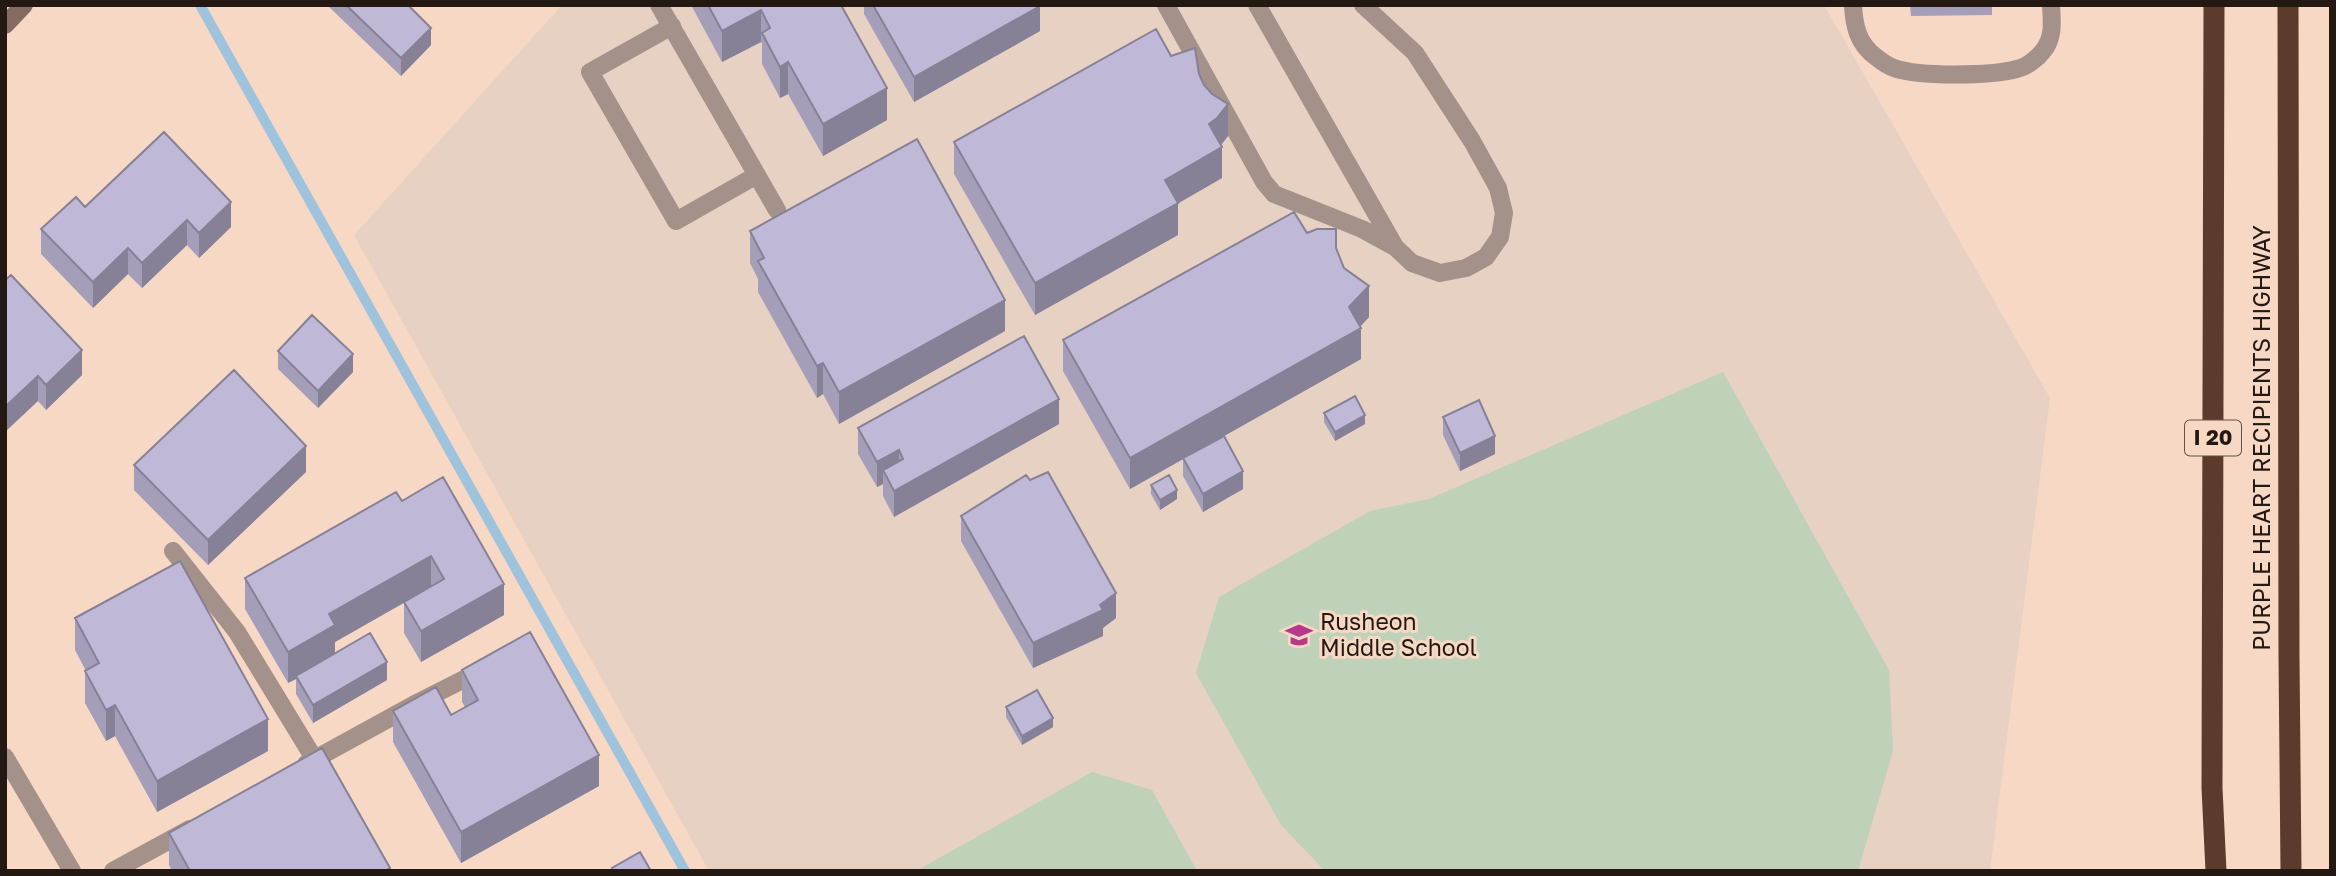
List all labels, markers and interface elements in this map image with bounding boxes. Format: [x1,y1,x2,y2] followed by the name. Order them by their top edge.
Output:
[2247,225,2275,651] street label: PURPLE HEART RECIPIENTS HIGHWAY
[2185,420,2241,456] road number: I 20
[1320,607,1477,661] place label: Rusheon Middle School
[1284,620,1314,650] school or university icon: Rusheon Middle School

